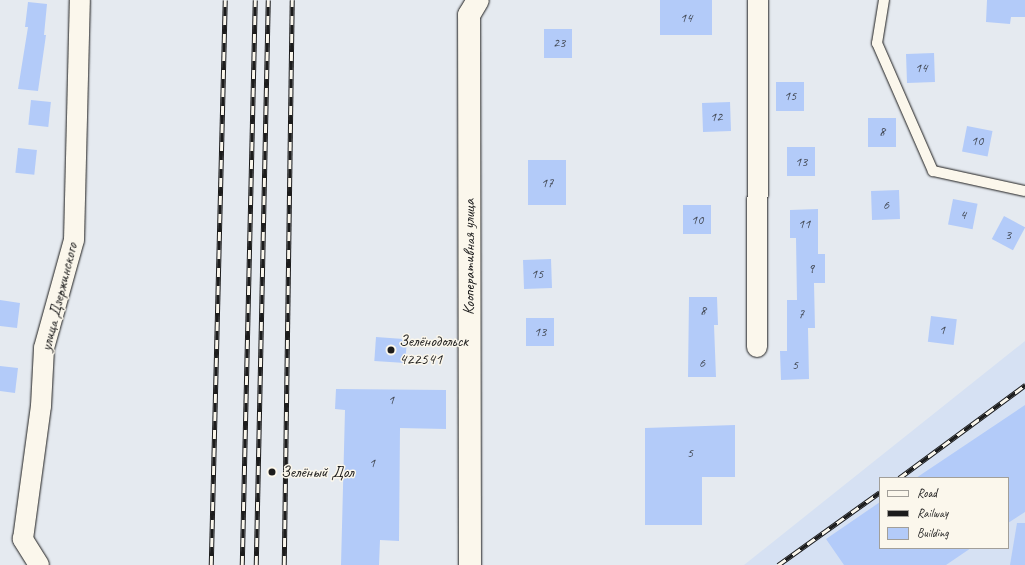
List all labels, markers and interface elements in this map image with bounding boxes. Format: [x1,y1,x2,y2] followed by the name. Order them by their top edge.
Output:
[680,10,692,26] house number: 14
[553,35,565,51] house number: 23
[915,60,927,76] house number: 14
[784,88,796,104] house number: 15
[710,109,722,125] house number: 12
[879,124,885,140] house number: 8
[971,133,983,149] house number: 10
[795,154,807,170] house number: 13
[541,175,553,191] house number: 17
[883,197,889,213] house number: 6
[459,199,479,315] street label: Кооперативная улица
[960,207,966,223] house number: 4
[691,212,703,228] house number: 10
[798,216,810,232] house number: 11
[1005,227,1011,243] house number: 3
[36,241,82,353] street label: улица Дзержинского
[808,261,814,277] house number: 9
[531,266,543,282] house number: 15
[700,303,706,319] house number: 8
[798,306,804,322] house number: 7
[939,322,945,338] house number: 1
[534,324,546,340] house number: 13
[399,331,468,369] place label: Зелёнодольск 422541
[386,345,396,355] marker: Зелёнодольск 422541
[699,355,705,371] house number: 6
[792,357,798,373] house number: 5
[388,392,394,408] house number: 1
[687,445,693,461] house number: 5
[369,455,375,471] house number: 1
[281,462,354,482] place label: Зелёный Дол
[266,466,278,478] marker: Зелёный Дол
[879,477,1009,549] legend
[917,485,937,501] text: Road
[917,505,948,521] text: Railway
[917,525,949,541] text: Building

